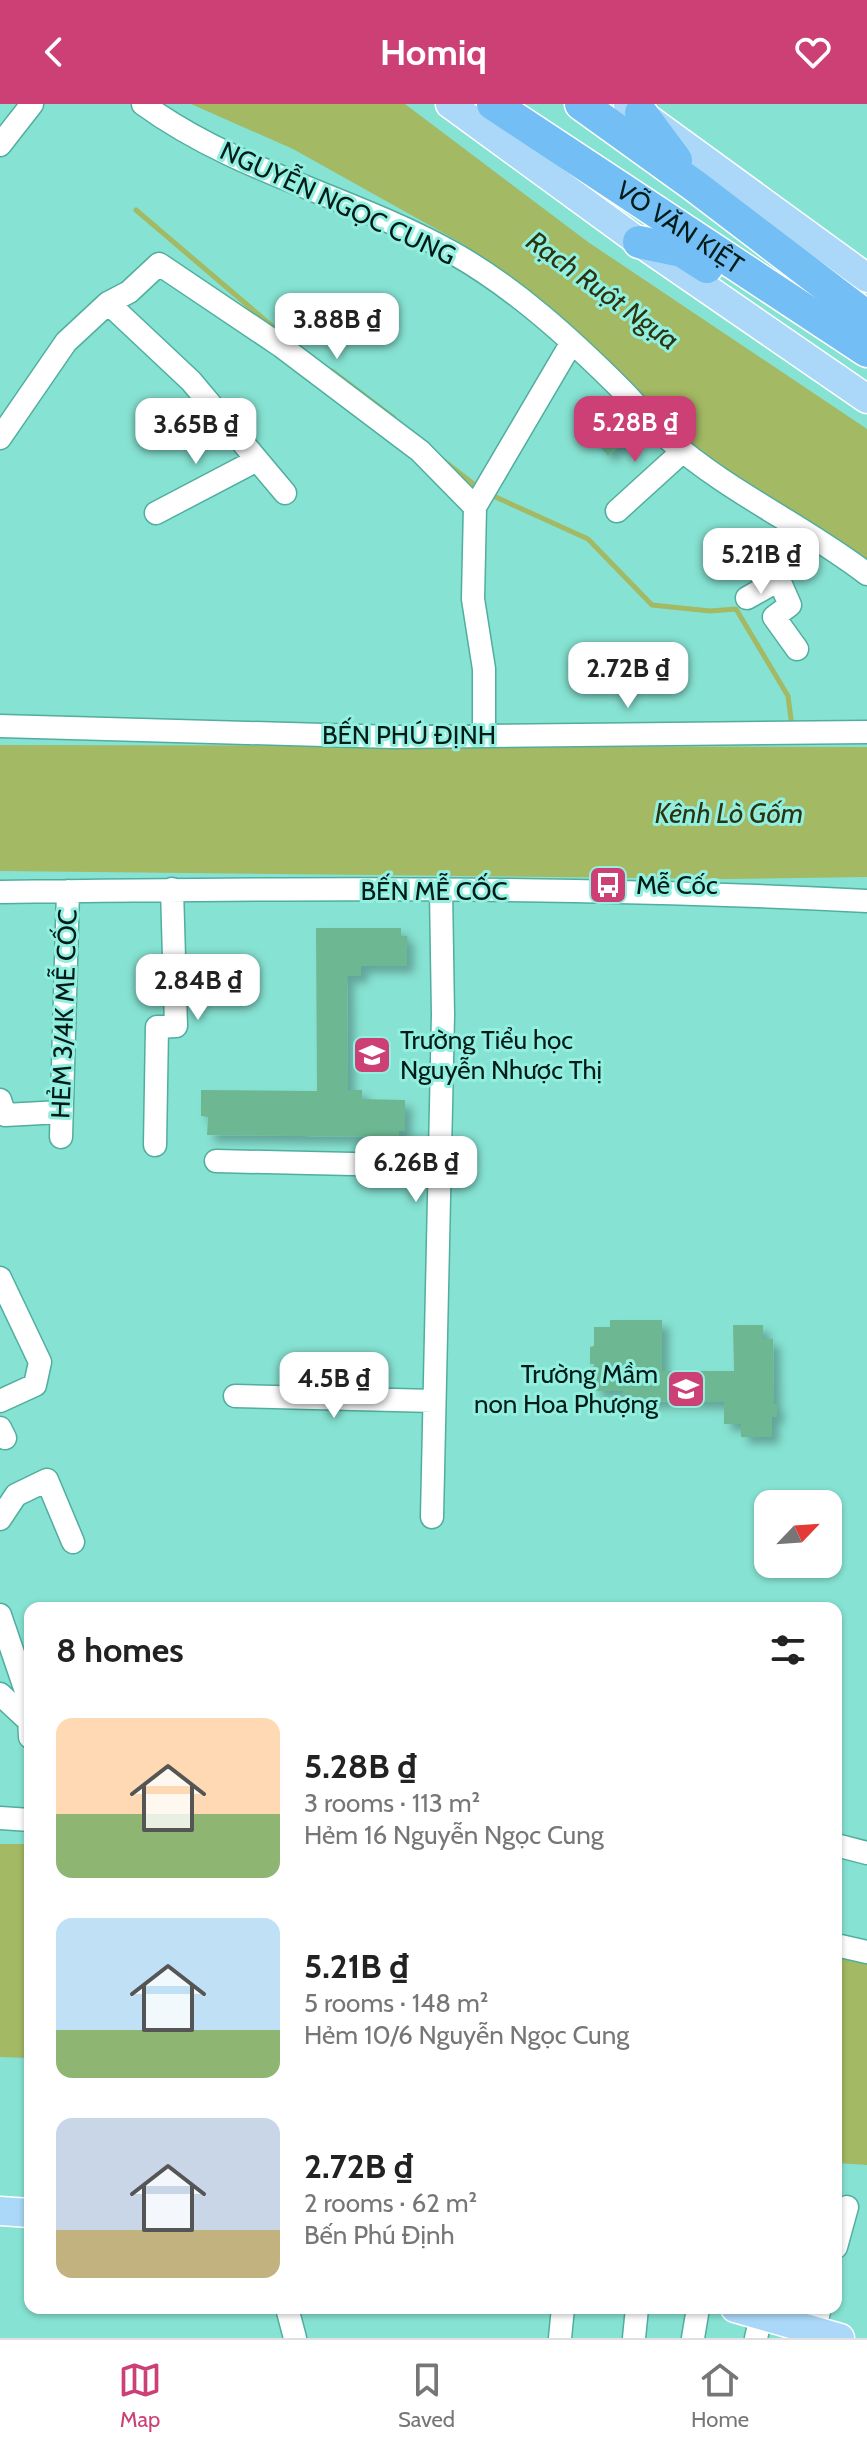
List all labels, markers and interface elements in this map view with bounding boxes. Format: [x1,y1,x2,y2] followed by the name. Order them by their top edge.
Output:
[32,30,76,74] icon: back
[380,30,487,74] text: Homiq
[791,30,835,74] icon: heart
[215,133,462,272] street label: NGUYỄN NGỌC CUNG
[610,174,750,281] street label: VÕ VĂN KIỆT
[520,223,686,357] water label: Rạch Ruột Ngựa
[263,293,411,361] pin: 3.88B ₫
[293,303,381,335] text: 3.88B ₫
[561,396,709,464] pin: 5.28B ₫
[122,398,270,466] pin: 3.65B ₫
[592,406,678,438] text: 5.28B ₫
[153,408,239,440] text: 3.65B ₫
[687,528,835,596] pin: 5.21B ₫
[721,538,801,570] text: 5.21B ₫
[554,642,702,710] pin: 2.72B ₫
[586,652,670,684] text: 2.72B ₫
[322,717,496,751] street label: BẾN PHÚ ĐỊNH
[655,796,803,830] water label: Kênh Lò Gốm
[587,864,629,906] bus stop icon: Mễ Cốc
[636,869,718,901] place label: Mễ Cốc
[360,873,508,907] street label: BẾN MỄ CỐC
[42,909,84,1119] street label: HẺM 3/4K MỄ CỐC
[124,954,272,1022] pin: 2.84B ₫
[154,964,242,996] text: 2.84B ₫
[400,1024,602,1086] place label: Trường Tiểu học Nguyễn Nhược Thị
[351,1034,393,1076] school or university icon: Trường Tiểu học Nguyễn Nhược Thị
[342,1136,490,1204] pin: 6.26B ₫
[373,1146,459,1178] text: 6.26B ₫
[269,1352,399,1420] pin: 4.5B ₫
[474,1358,659,1420] place label: Trường Mầm non Hoa Phượng
[298,1362,370,1394] text: 4.5B ₫
[665,1368,707,1410] school or university icon: Trường Mầm non Hoa Phượng
[754,1490,842,1578] north arrow
[754,1490,842,1578] map controls
[766,1628,810,1672] icon: filters
[56,1629,184,1671] text: 8 homes
[304,1745,417,1787] text: 5.28B ₫
[120,1750,216,1846] icon: home
[304,1787,480,1819] text: 3 rooms · 113 m²
[304,1819,604,1851] text: Hẻm 16 Nguyễn Ngọc Cung
[304,1945,409,1987] text: 5.21B ₫
[120,1950,216,2046] icon: home
[304,1987,488,2019] text: 5 rooms · 148 m²
[304,2019,629,2051] text: Hẻm 10/6 Nguyễn Ngọc Cung
[304,2145,413,2187] text: 2.72B ₫
[120,2150,216,2246] icon: home
[304,2187,477,2219] text: 2 rooms · 62 m²
[304,2219,455,2251] text: Bến Phú Định
[118,2358,162,2433] tab: Map
[398,2358,455,2433] tab: Saved
[691,2358,749,2433] tab: Home

